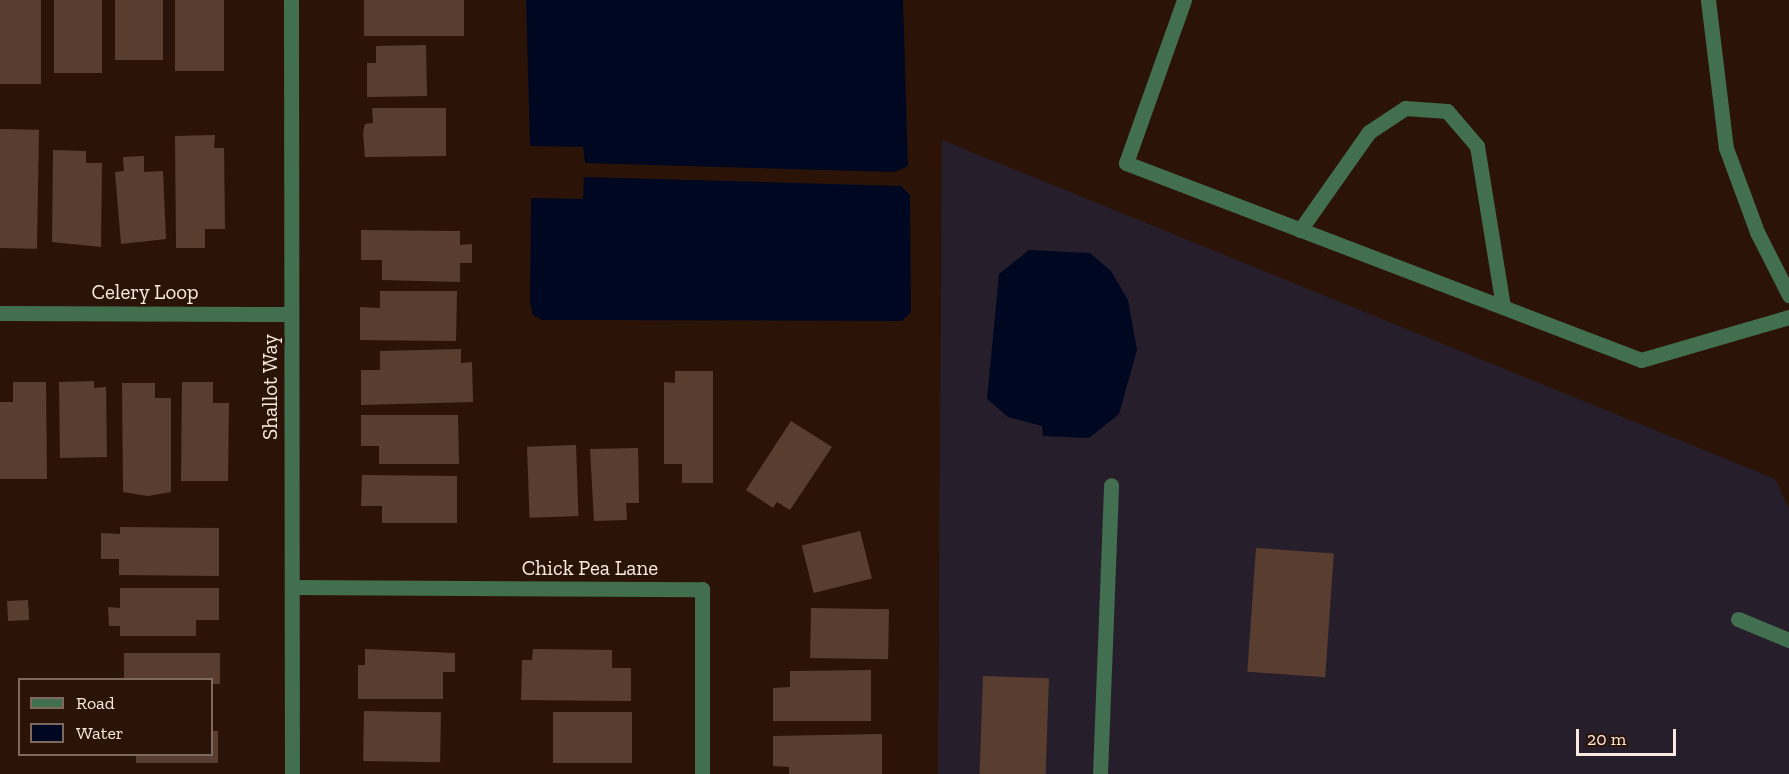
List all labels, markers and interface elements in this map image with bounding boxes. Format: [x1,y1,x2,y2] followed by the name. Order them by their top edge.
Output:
[91,279,199,305] street label: Celery Loop
[257,334,283,440] street label: Shallot Way
[522,555,658,581] street label: Chick Pea Lane
[18,678,213,756] legend
[76,692,115,714] text: Road
[1579,717,1680,755] scale bar
[76,722,123,744] text: Water
[1587,728,1626,750] text: 20 m

